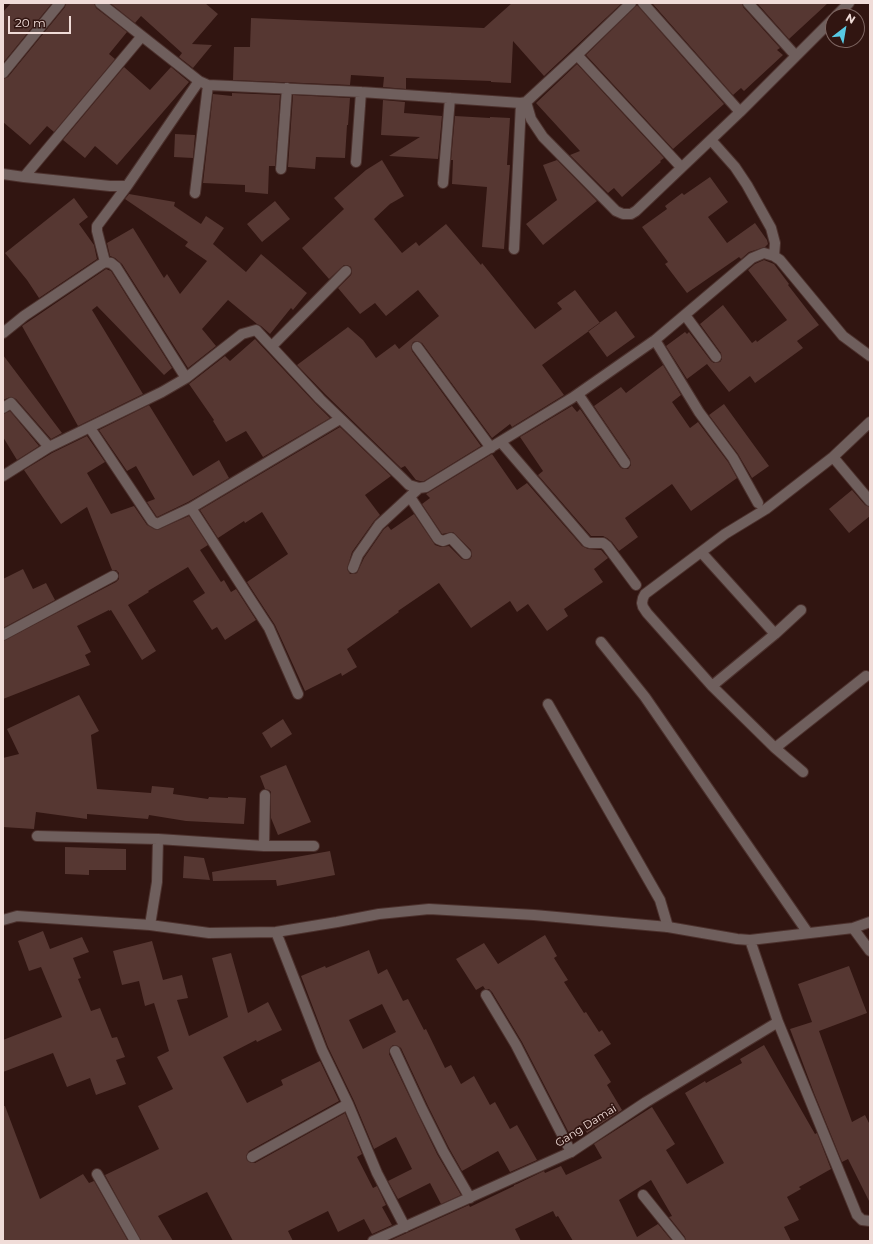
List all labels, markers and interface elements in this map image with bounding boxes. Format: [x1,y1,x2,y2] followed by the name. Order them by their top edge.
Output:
[10,8,73,34] scale bar
[825,8,865,48] north arrow
[843,10,858,27] text: N
[15,15,46,30] text: 20 m
[553,1102,619,1150] street label: Gang Damai

